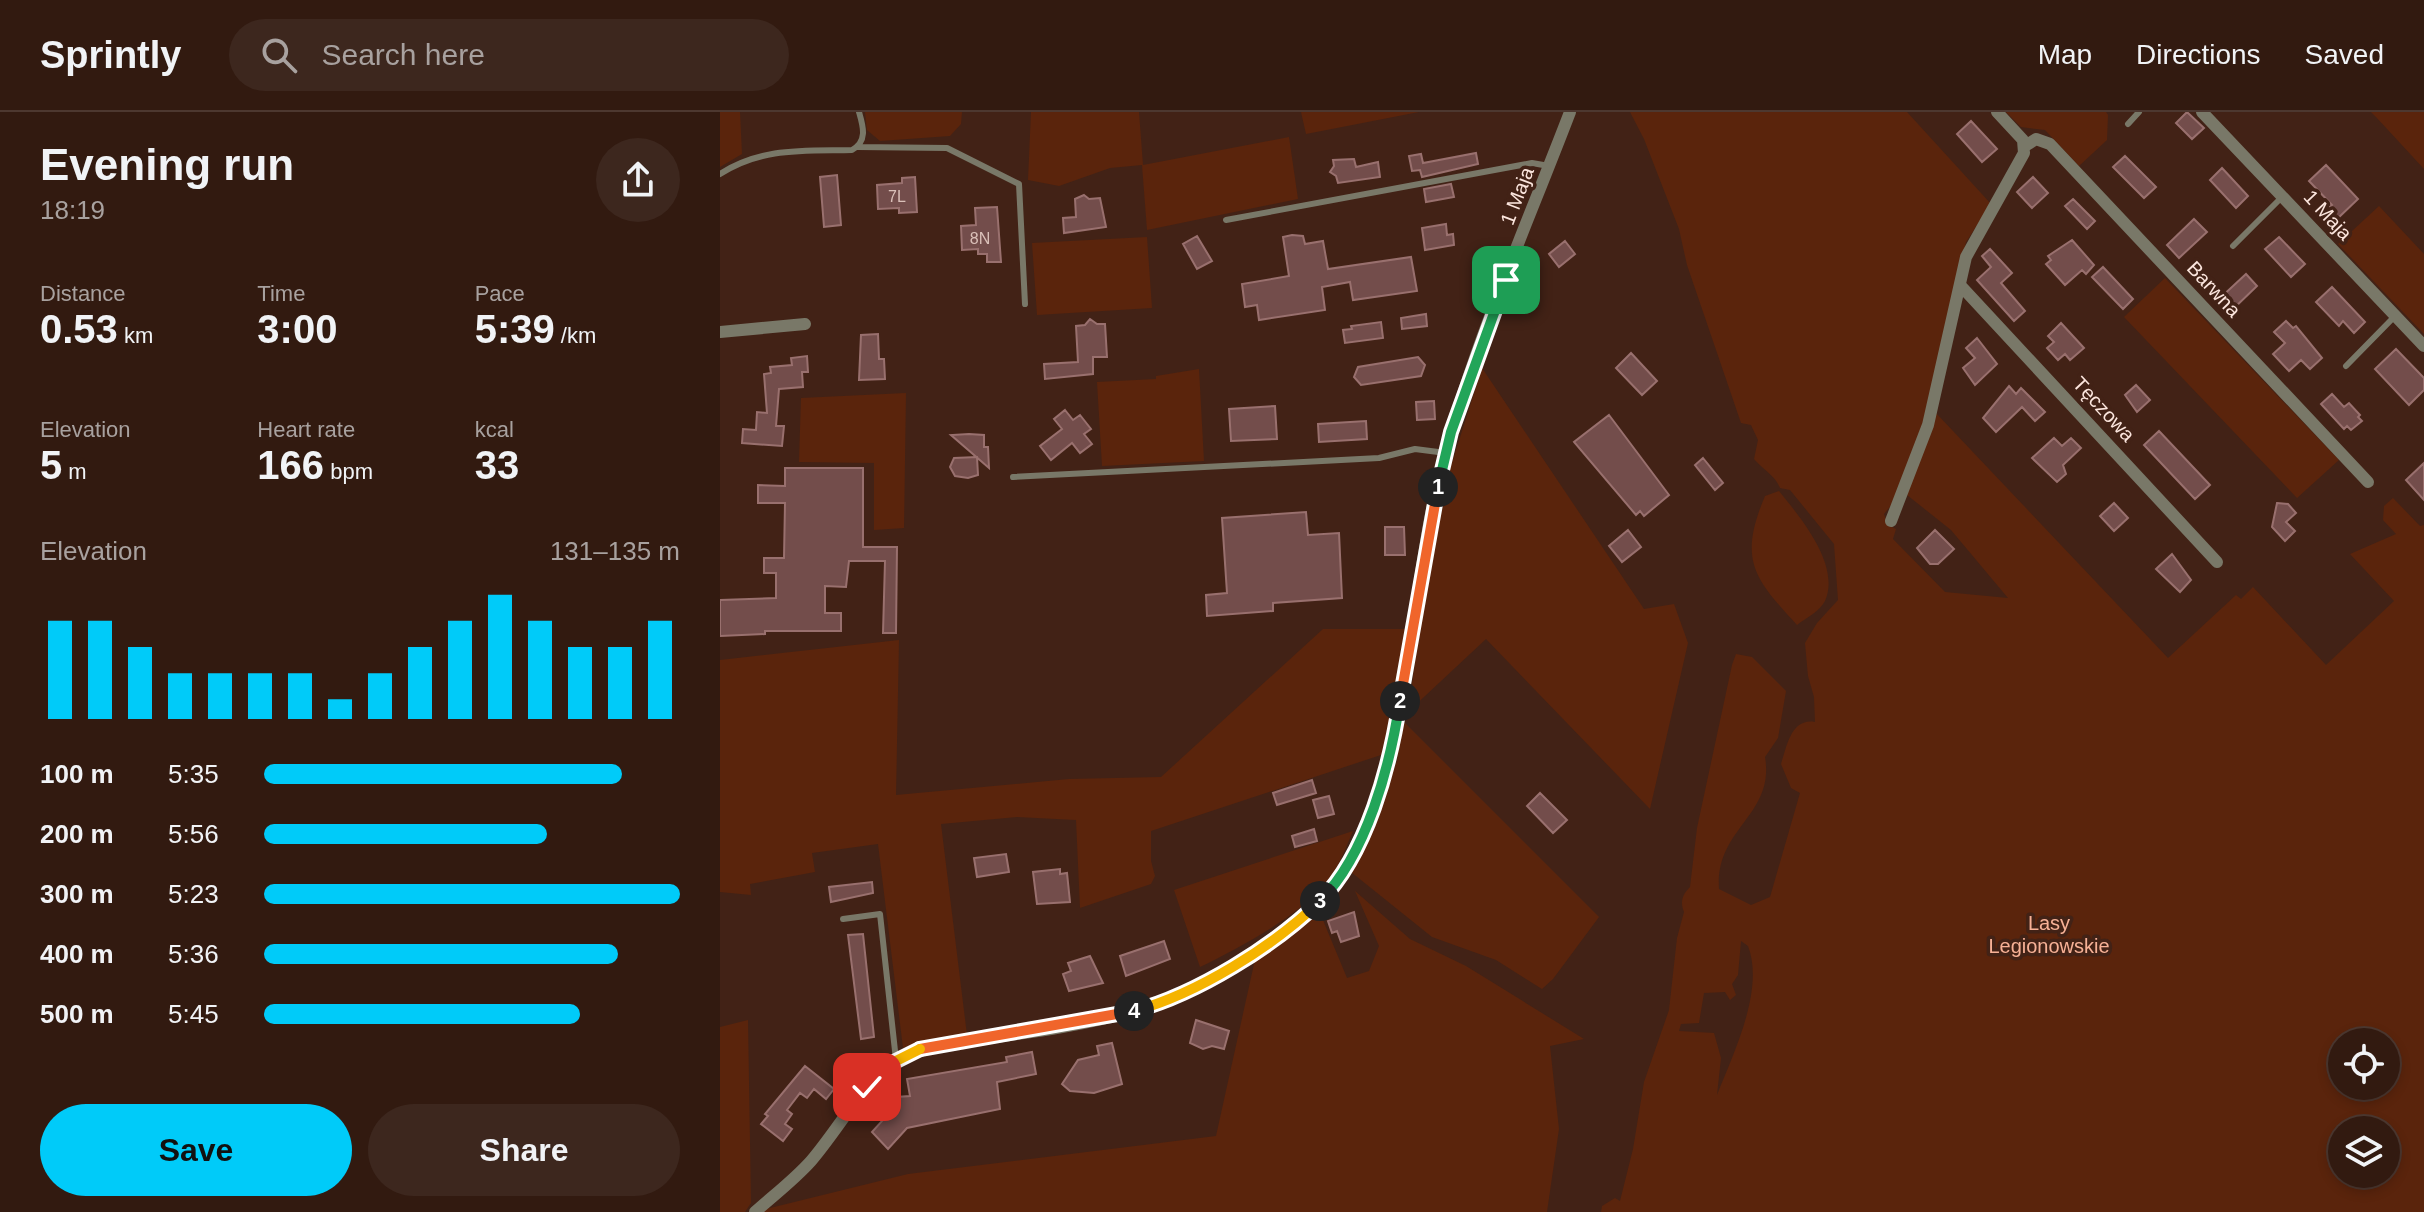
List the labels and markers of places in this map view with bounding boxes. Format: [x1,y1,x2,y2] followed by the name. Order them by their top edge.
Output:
[1472,246,1540,314] pin
[1418,467,1458,507] pin: 1
[1380,681,1420,721] pin: 2
[1300,881,1340,921] pin: 3
[1114,991,1154,1031] pin: 4
[833,1053,901,1121] pin

